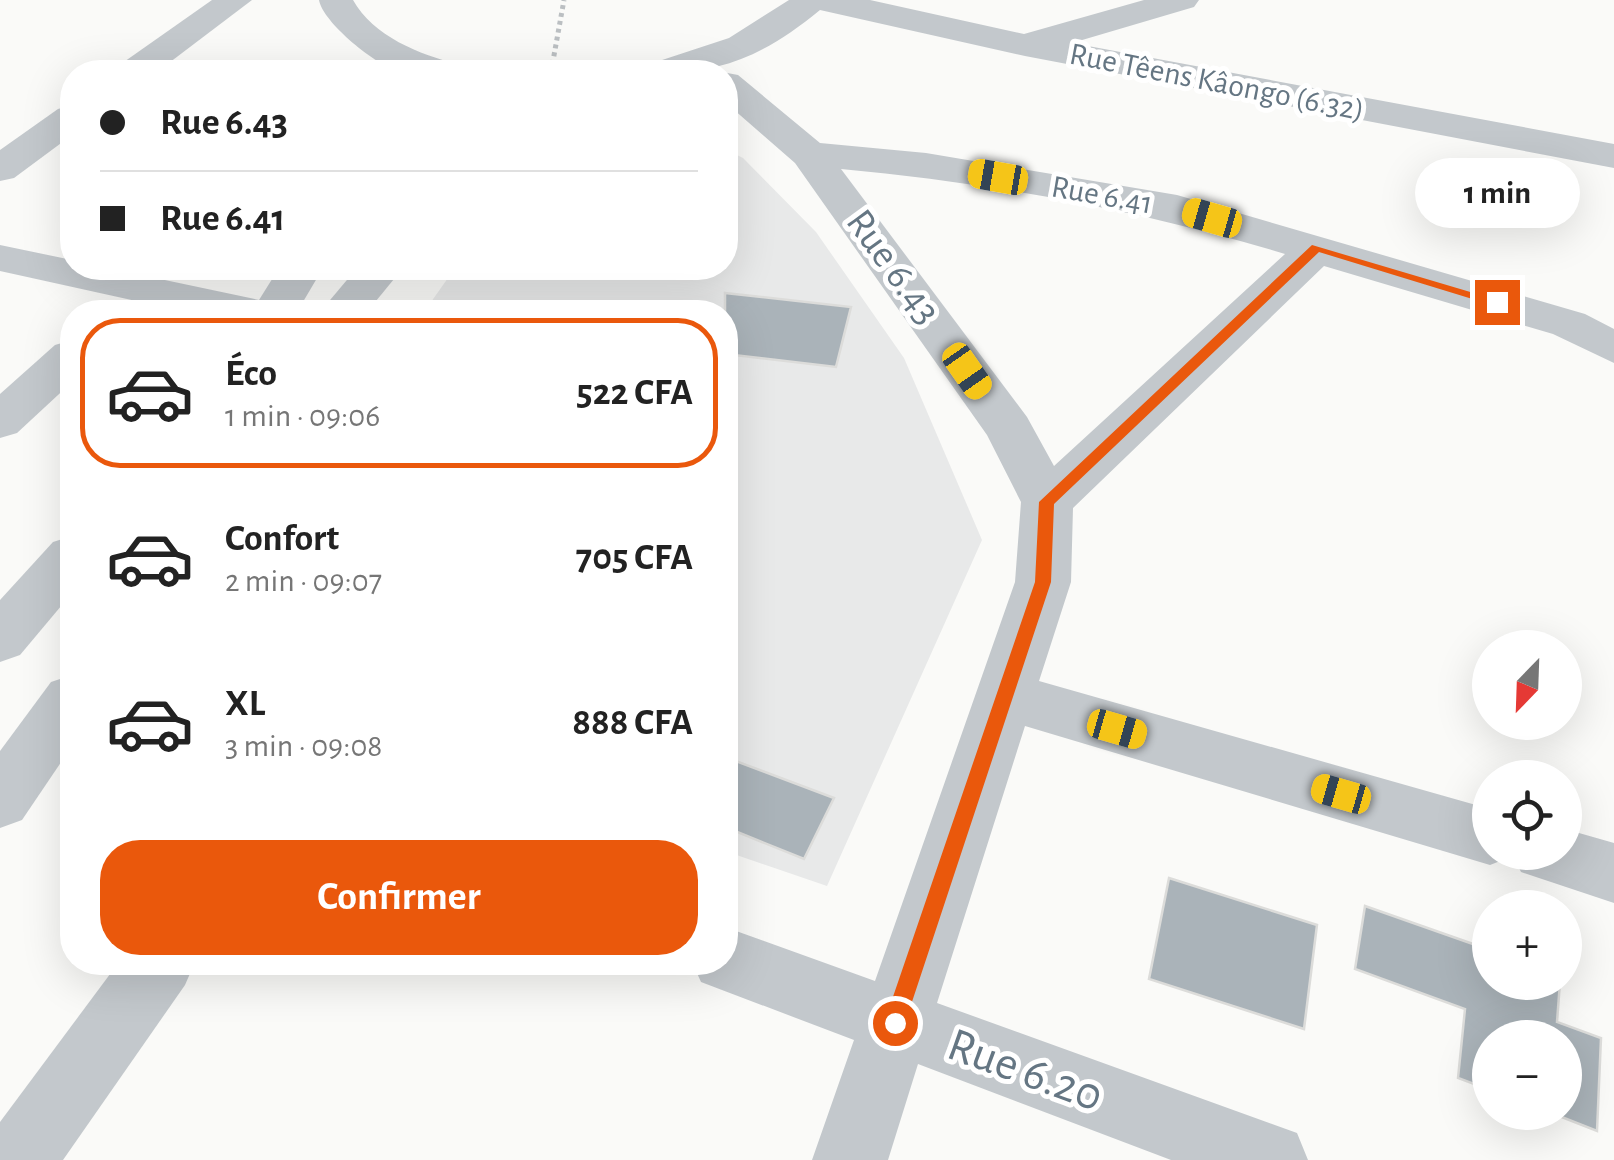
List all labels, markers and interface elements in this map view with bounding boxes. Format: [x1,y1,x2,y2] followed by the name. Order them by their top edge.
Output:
[1067,38,1367,126] street label: Rue Têens Kâongo (6.32)
[160,104,288,142] text: Rue 6.43
[966,157,1030,197] car
[1414,157,1580,227] callout: 1 min
[1049,170,1155,220] street label: Rue 6.41
[1464,177,1531,209] text: 1 min
[1179,195,1245,241] car
[160,200,285,238] text: Rue 6.41
[838,202,948,332] street label: Rue 6.43
[1475,280,1520,325] route end
[938,338,996,404] car
[105,348,195,438] icon: car
[225,355,277,393] text: Éco
[576,374,693,412] text: 522 CFA
[225,400,380,432] text: 1 min · 09:06
[105,513,195,603] icon: car
[225,520,339,558] text: Confort
[576,539,693,577] text: 705 CFA
[225,565,382,597] text: 2 min · 09:07
[1472,630,1582,740] north arrow
[1472,630,1582,1130] map controls
[105,678,195,768] icon: car
[225,685,265,723] text: XL
[572,704,693,742] text: 888 CFA
[1084,706,1150,752] car
[225,730,383,762] text: 3 min · 09:08
[1472,760,1582,870] button: locate
[1308,771,1374,817] car
[100,840,698,955] button: Confirmer
[1472,890,1582,1000] button: +
[873,1001,918,1046] route start
[1472,1020,1582,1130] button: −
[941,1021,1109,1121] street label: Rue 6.20

